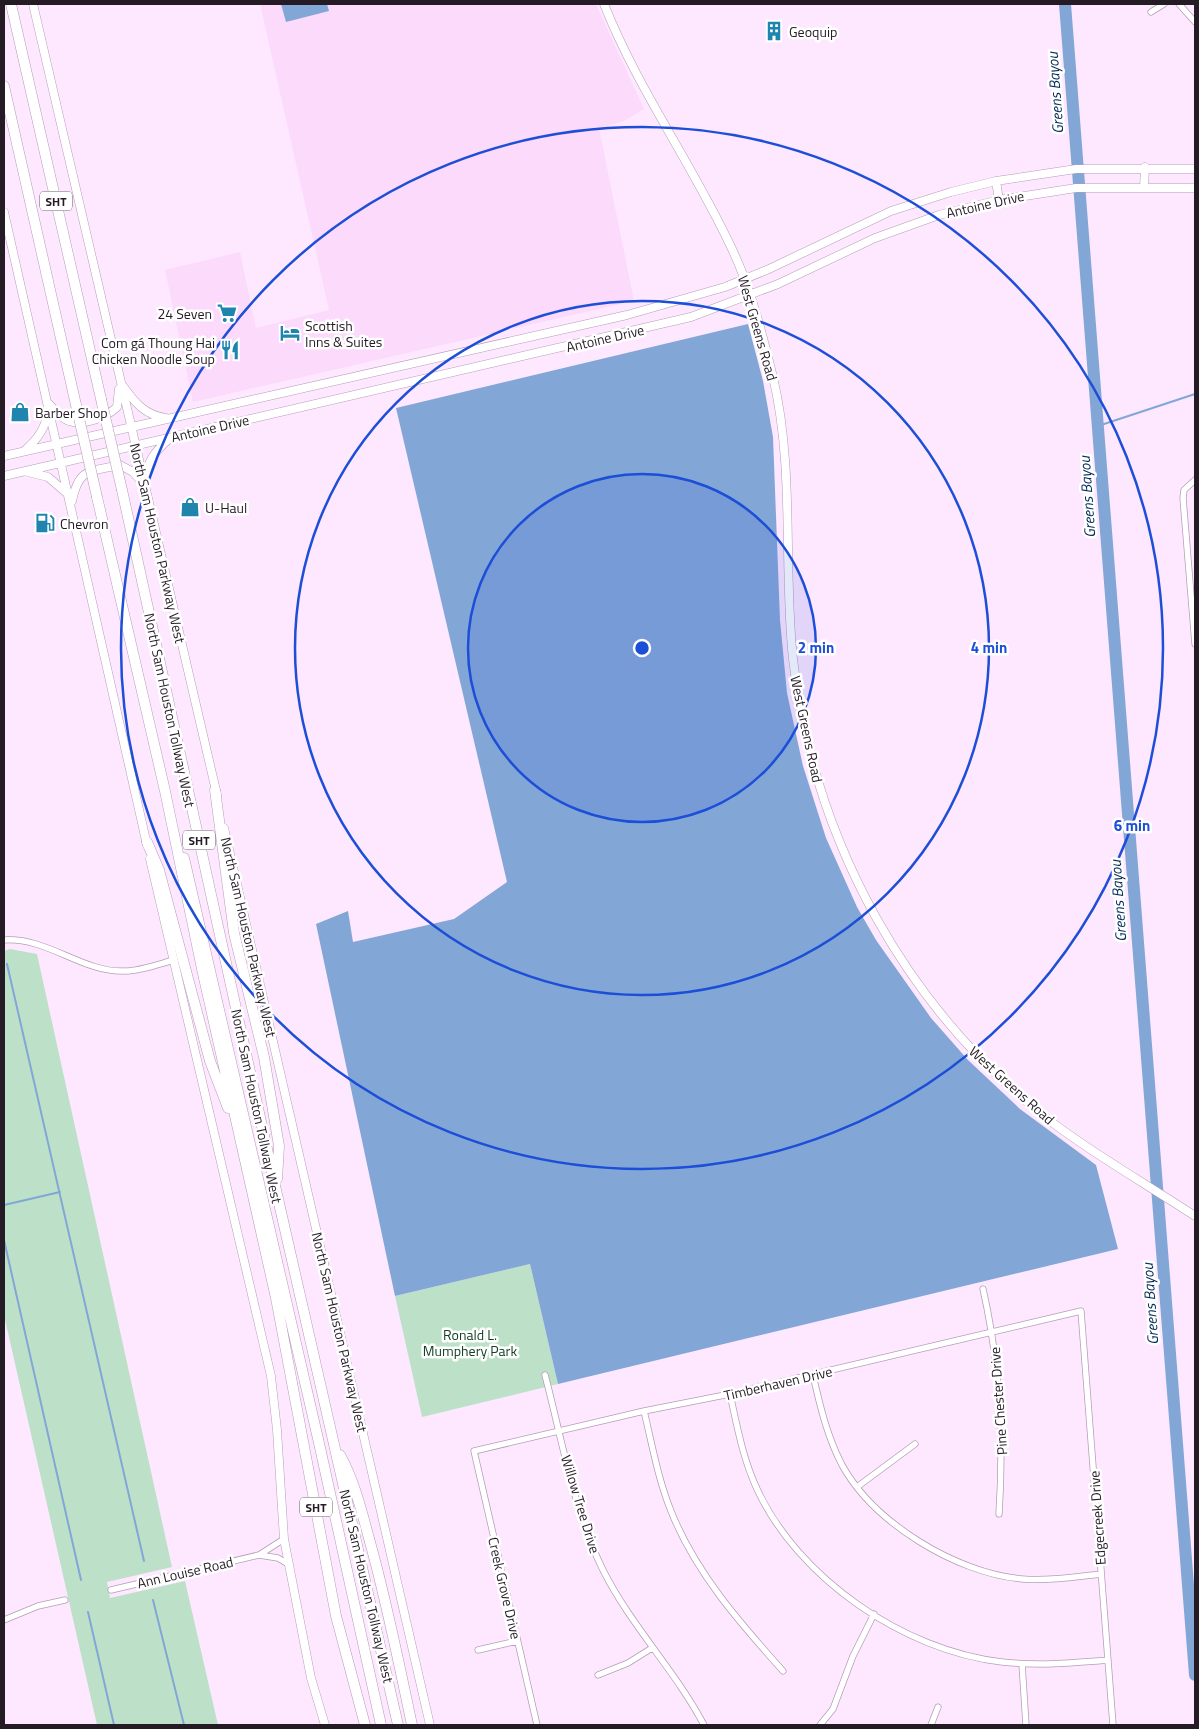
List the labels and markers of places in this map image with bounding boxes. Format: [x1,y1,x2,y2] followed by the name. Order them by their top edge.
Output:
[763,20,785,42] building icon: Geoquip
[789,21,837,42] place label: Geoquip
[216,302,238,324] supermarket icon: 24 Seven
[157,303,212,324] place label: 24 Seven
[305,315,382,352] place label: Scottish Inns & Suites
[279,322,301,344] hotel icon: Scottish Inns & Suites
[92,332,215,369] place label: Com gá Thoung Hai Chicken Noodle Soup
[219,339,241,361] restaurant icon: Com gá Thoung Hai Chicken Noodle Soup
[9,401,31,423] shop icon: Barber Shop
[35,402,108,423] place label: Barber Shop
[179,496,201,518] shop icon: U-Haul
[205,497,247,518] place label: U-Haul
[34,512,56,534] fuel station icon: Chevron
[60,513,108,534] place label: Chevron
[633,639,651,657] centre of rings

